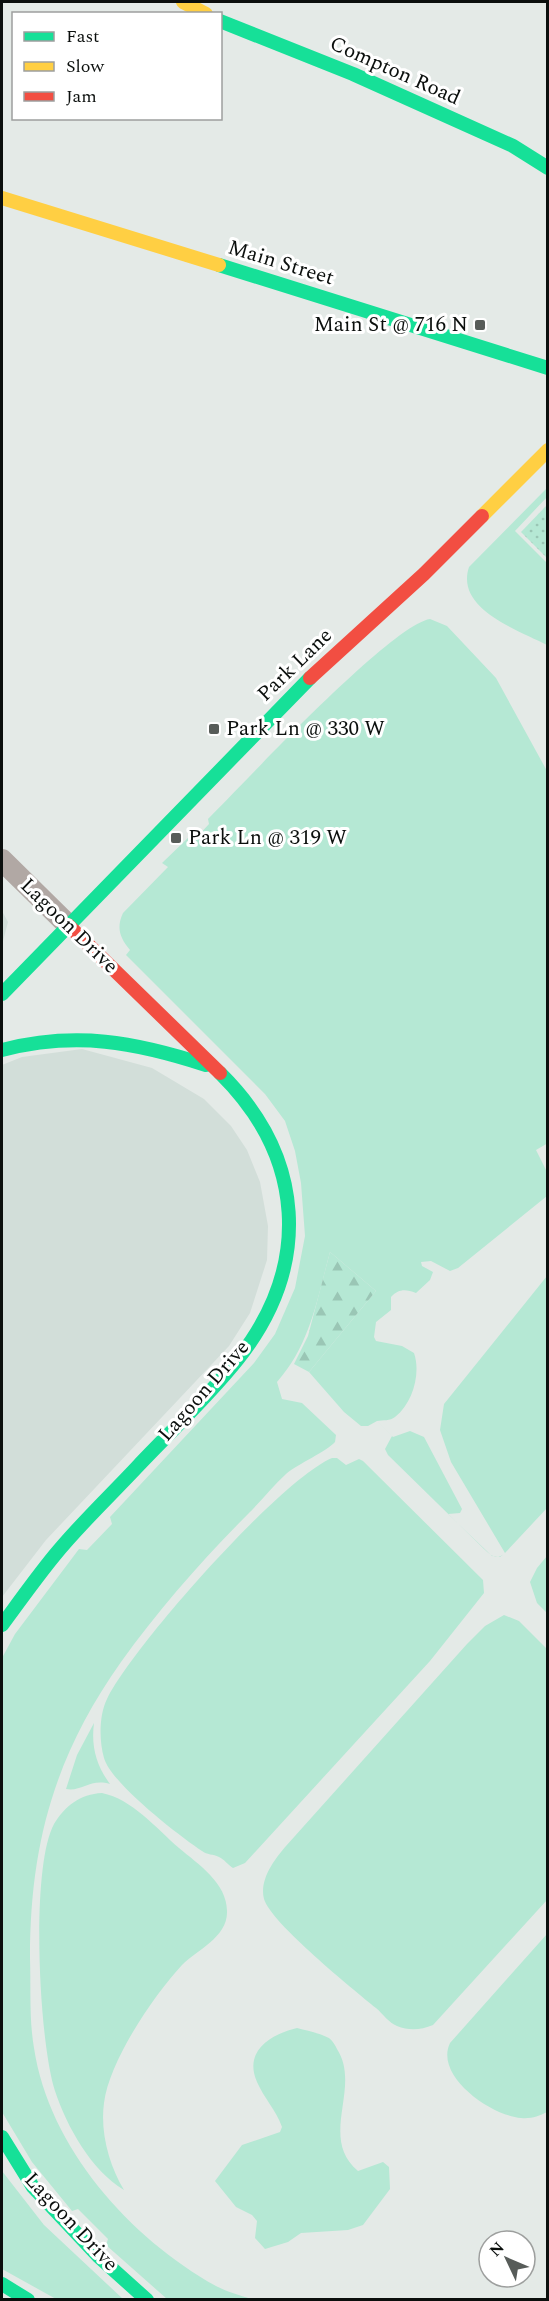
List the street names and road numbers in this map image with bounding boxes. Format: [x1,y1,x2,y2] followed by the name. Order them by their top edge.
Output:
[324,28,466,114] street label: Compton Road
[224,232,338,294] street label: Main Street
[250,621,340,709] street label: Park Lane
[12,871,126,981] street label: Lagoon Drive
[150,1333,258,1449] street label: Lagoon Drive
[16,2165,126,2279] street label: Lagoon Drive

